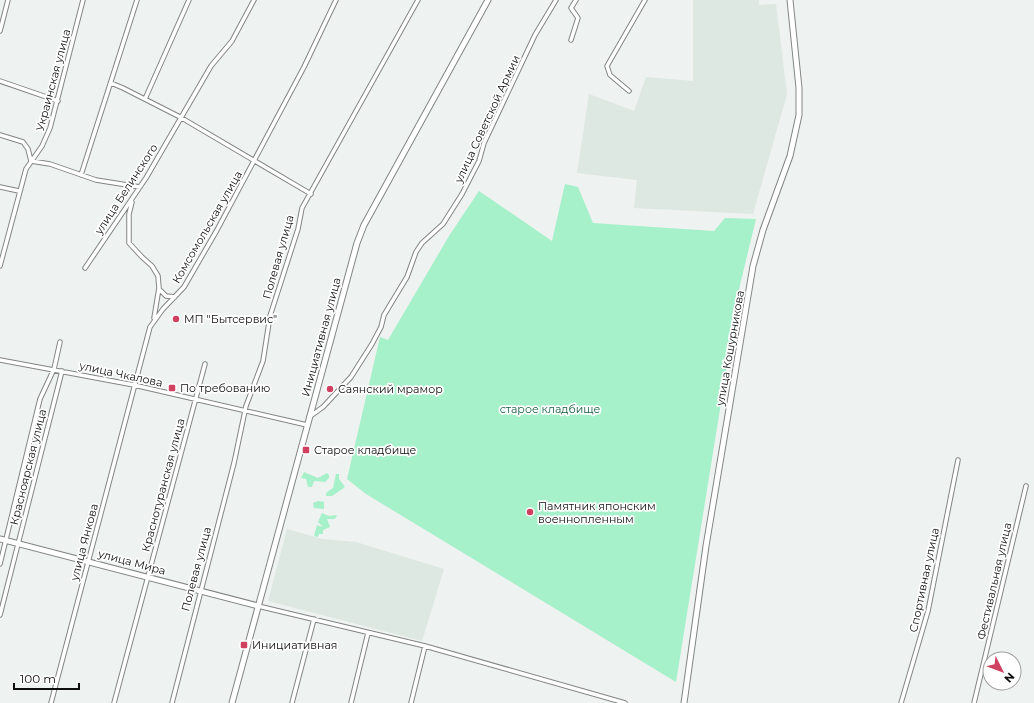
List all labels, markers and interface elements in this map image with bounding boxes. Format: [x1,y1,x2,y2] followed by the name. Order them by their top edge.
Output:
[33,27,73,133] street label: Украинская улица
[451,53,523,186] street label: улица Советской Армии
[91,141,161,238] street label: улица Белинского
[169,168,245,286] street label: Комсомольская улица
[259,213,297,301] street label: Полевая улица
[298,276,344,398] street label: Инициативная улица
[713,289,747,408] street label: улица Кошурникова
[184,312,277,326] place label: МП "Бытсервис"
[171,314,181,324] marker: МП "Бытсервис"
[77,358,164,390] street label: улица Чкалова
[180,381,270,395] place label: По требованию
[338,382,443,396] place label: Саянский мрамор
[167,383,177,393] marker: По требованию
[325,384,335,394] marker: Саянский мрамор
[500,402,601,416] park label: старое кладбище
[7,408,49,526] street label: Красноярская улица
[138,417,188,553] street label: Краснотуранская улица
[314,443,416,457] place label: Старое кладбище
[301,445,311,455] marker: Старое кладбище
[538,499,656,526] place label: Памятник японским военнопленным
[67,502,101,583] street label: улица Янкова
[525,507,535,517] marker: Памятник японским военнопленным
[974,521,1014,641] street label: Фестивальная улица
[178,525,214,613] street label: Полевая улица
[906,526,942,634] street label: Спортивная улица
[96,546,167,578] street label: улица Мира
[252,638,338,652] place label: Инициативная
[239,640,249,650] marker: Инициативная
[982,651,1022,691] north arrow
[14,665,79,691] scale bar
[1001,670,1018,686] text: N
[20,671,56,686] text: 100 m

